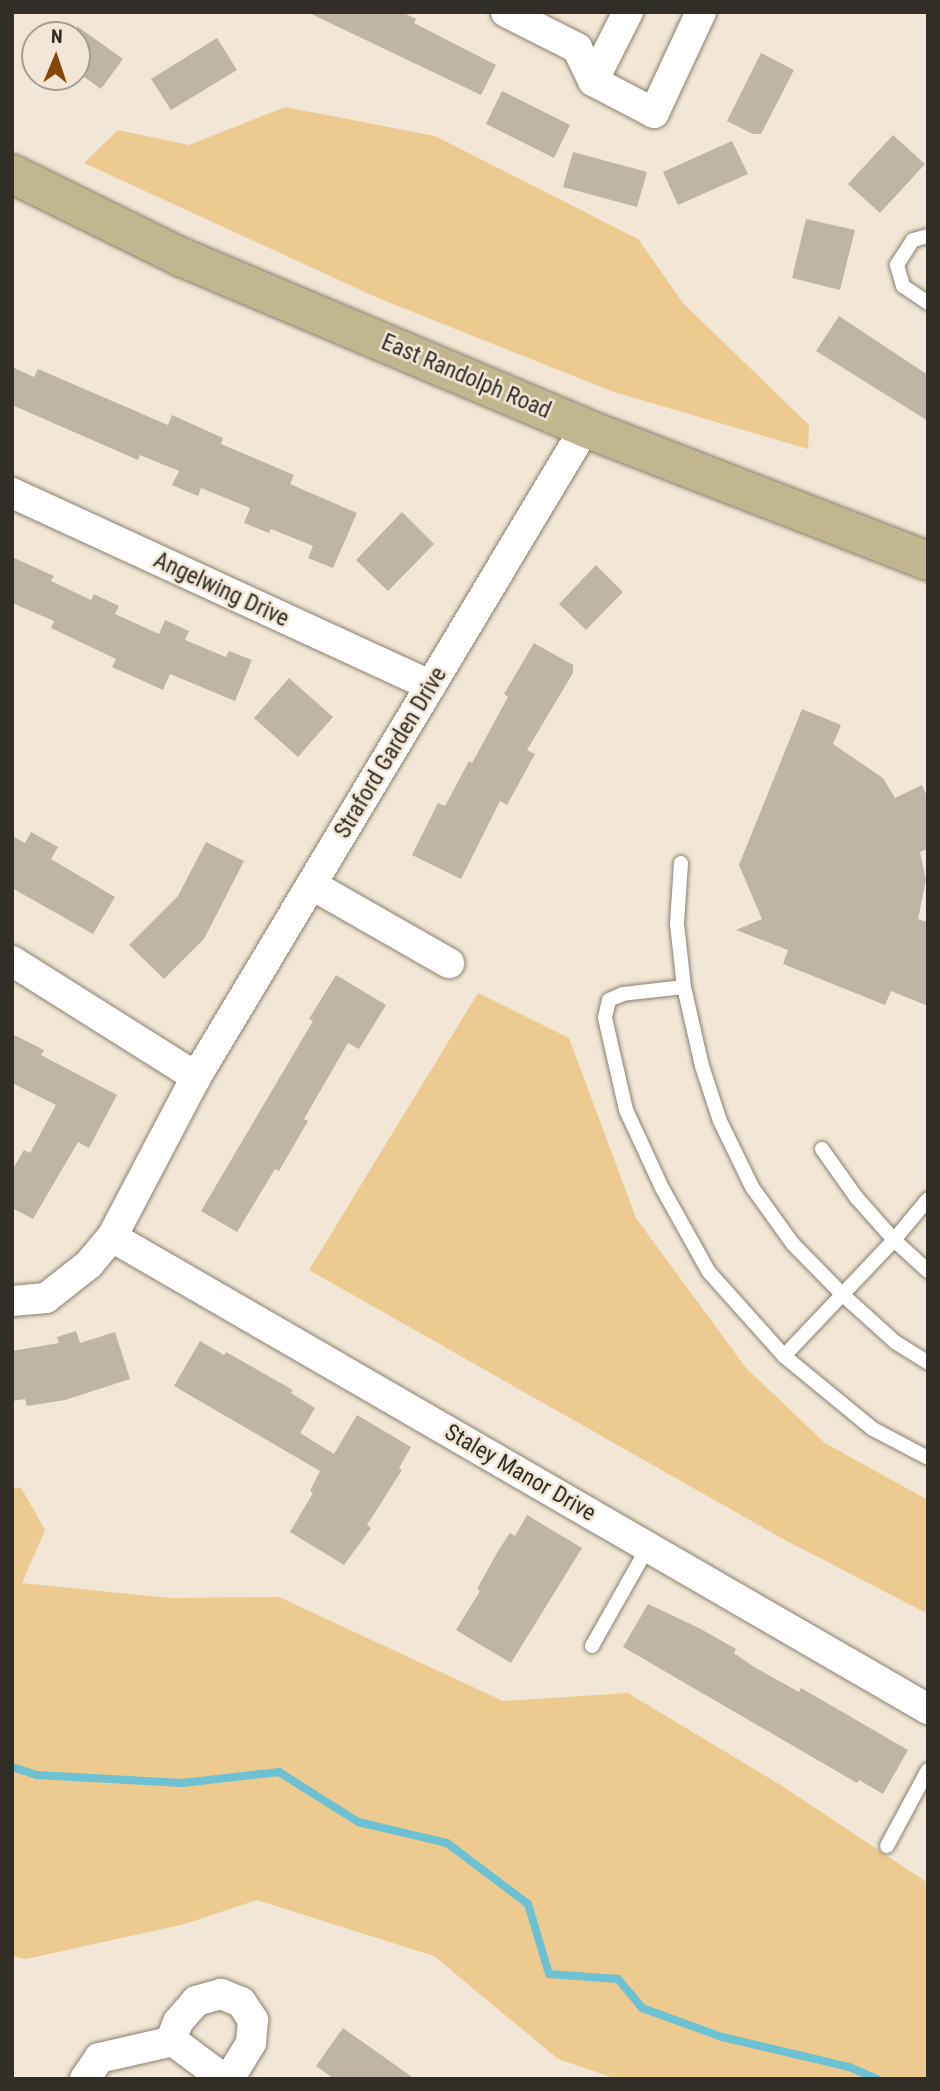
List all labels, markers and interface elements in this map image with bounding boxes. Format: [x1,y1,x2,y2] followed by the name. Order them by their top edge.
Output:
[21,21,91,91] north arrow
[50,25,63,48] text: N
[377,329,555,425] street label: East Randolph Road
[149,547,293,633] street label: Angelwing Drive
[329,663,453,843] street label: Straford Garden Drive
[440,1419,600,1527] street label: Staley Manor Drive

